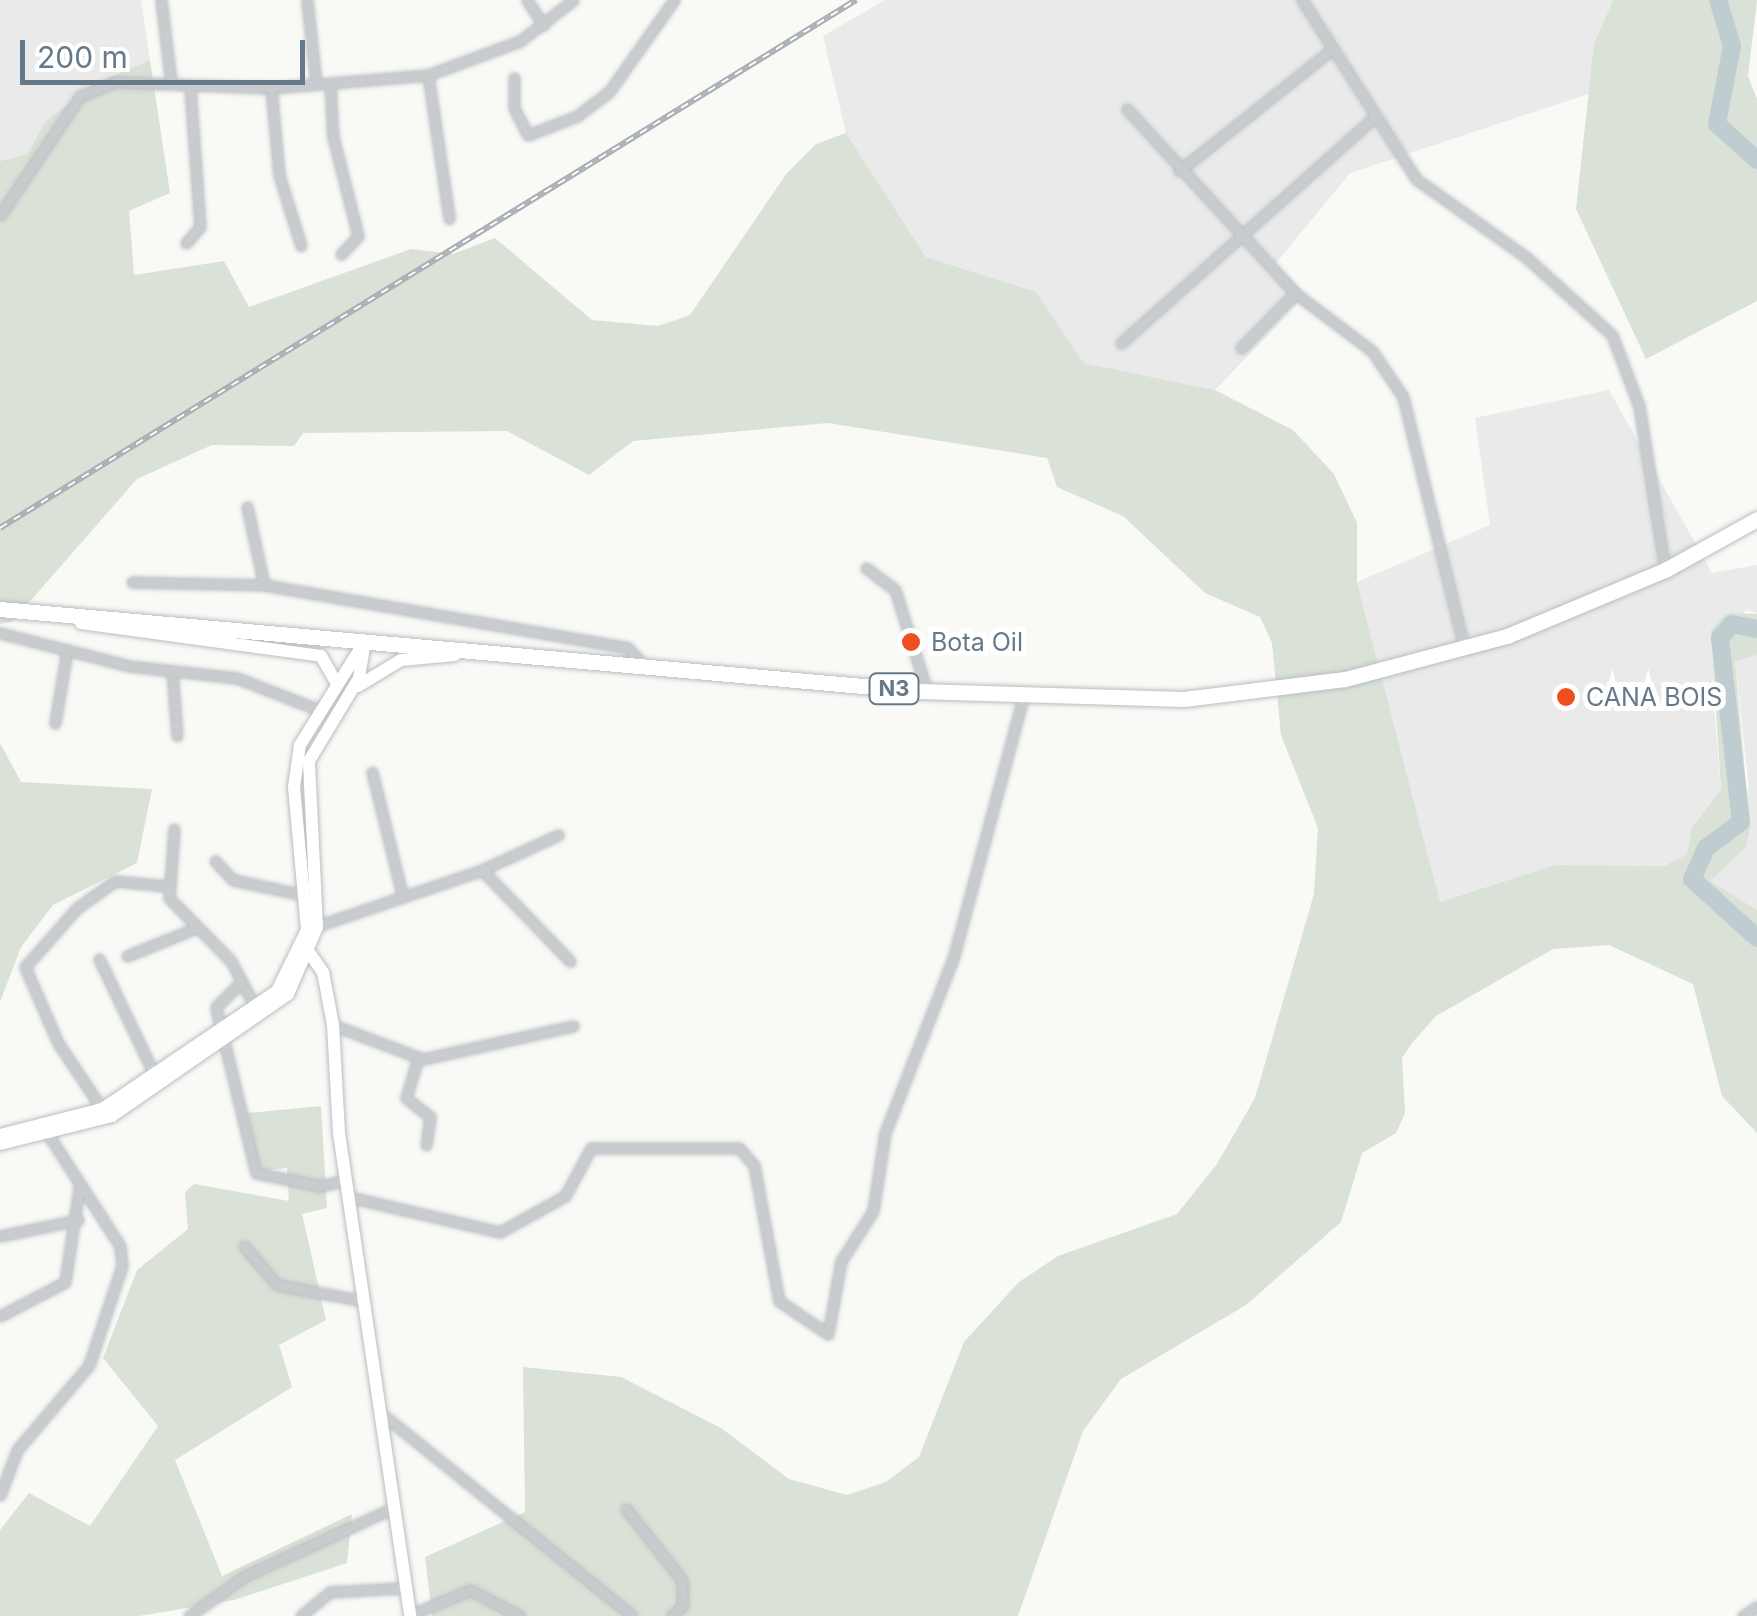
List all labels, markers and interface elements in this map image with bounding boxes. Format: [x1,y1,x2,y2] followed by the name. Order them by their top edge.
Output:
[25,20,310,82] scale bar
[37,39,128,75] text: 200 m
[931,627,1023,657] place label: Bota Oil
[900,631,922,653] marker: Bota Oil
[866,672,922,706] road number: N3
[1586,682,1722,712] place label: CANA BOIS
[1555,686,1577,708] marker: CANA BOIS

